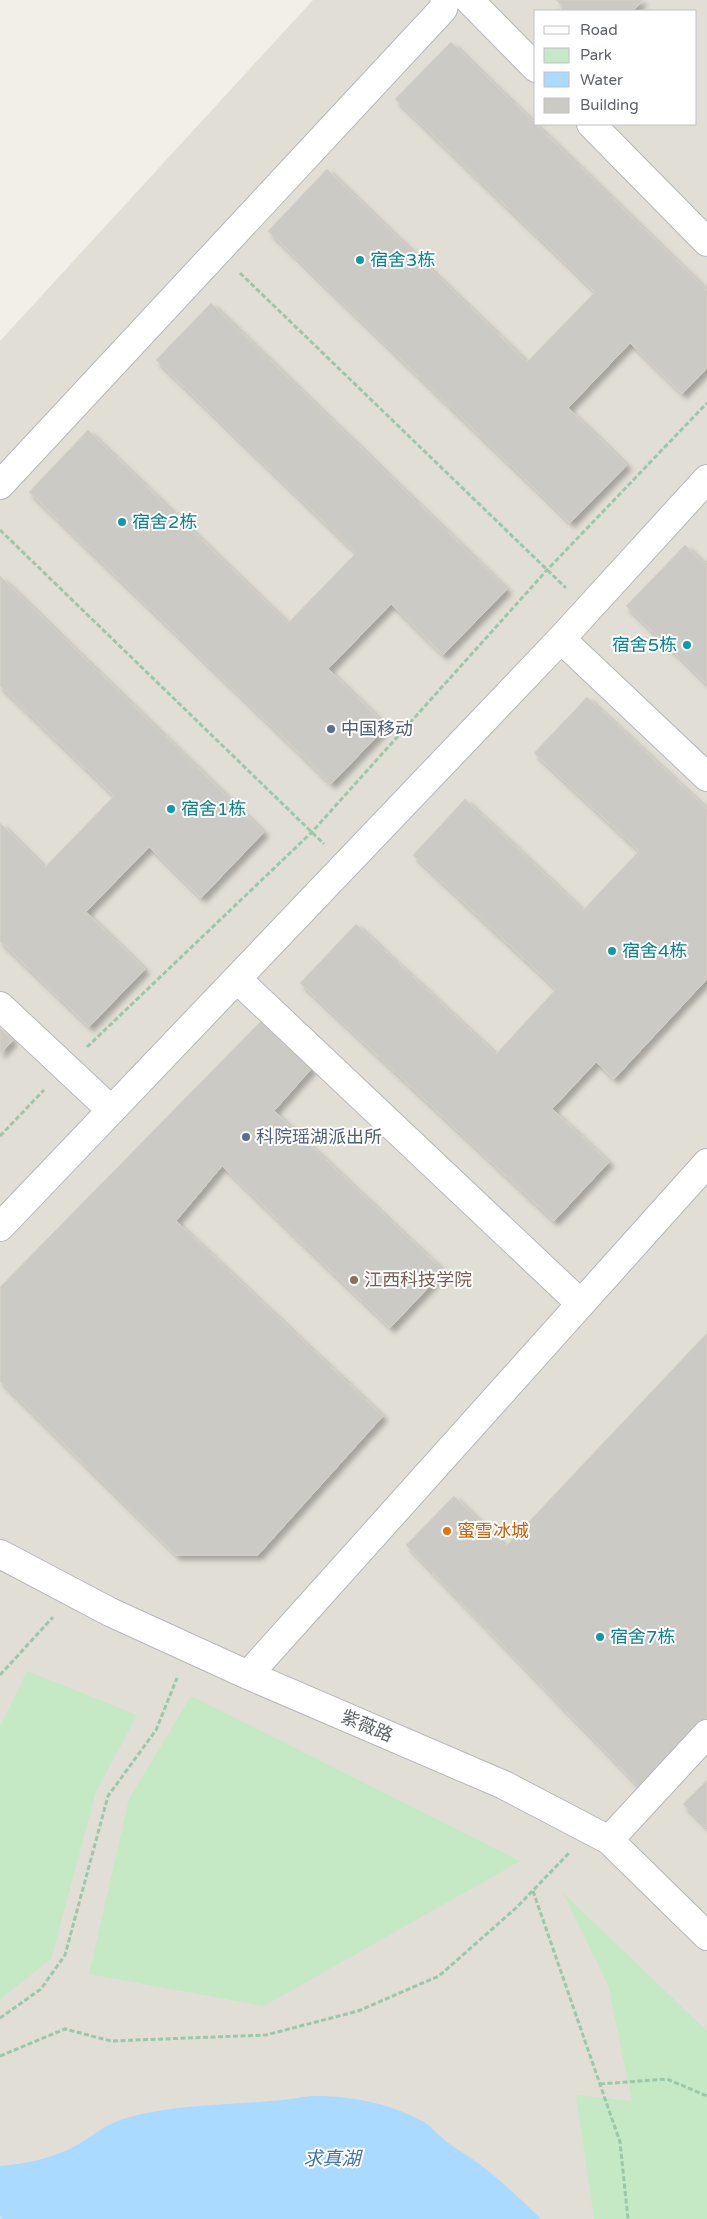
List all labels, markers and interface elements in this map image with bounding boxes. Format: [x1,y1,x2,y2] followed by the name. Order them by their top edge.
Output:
[534,10,697,125] legend
[580,21,618,39] text: Road
[580,46,612,64] text: Park
[580,71,623,89] text: Water
[580,96,639,114] text: Building
[370,249,435,271] place label: 宿舍3栋
[354,254,366,266] marker: 宿舍3栋
[132,511,197,533] place label: 宿舍2栋
[116,516,128,528] marker: 宿舍2栋
[612,634,677,656] place label: 宿舍5栋
[681,639,693,651] marker: 宿舍5栋
[341,718,413,740] place label: 中国移动
[325,723,337,735] marker: 中国移动
[181,798,246,820] place label: 宿舍1栋
[165,803,177,815] marker: 宿舍1栋
[622,940,687,962] place label: 宿舍4栋
[606,945,618,957] marker: 宿舍4栋
[256,1126,382,1148] place label: 科院瑶湖派出所
[240,1131,252,1143] marker: 科院瑶湖派出所
[364,1269,472,1291] place label: 江西科技学院
[348,1274,360,1286] marker: 江西科技学院
[457,1520,529,1542] place label: 蜜雪冰城
[441,1525,453,1537] marker: 蜜雪冰城
[610,1626,675,1648] place label: 宿舍7栋
[594,1631,606,1643] marker: 宿舍7栋
[338,1705,396,1747] street label: 紫薇路
[303,2148,363,2170] water label: 求真湖

